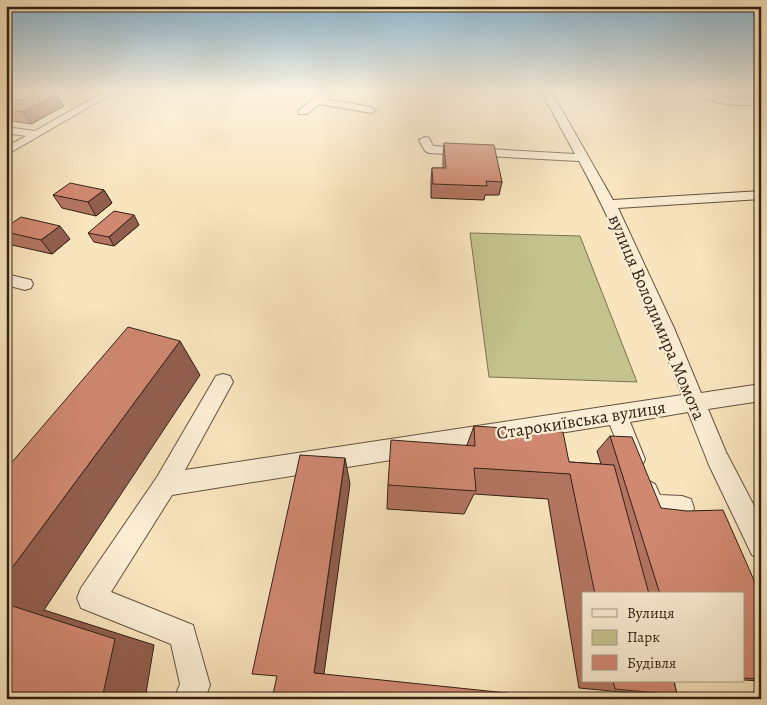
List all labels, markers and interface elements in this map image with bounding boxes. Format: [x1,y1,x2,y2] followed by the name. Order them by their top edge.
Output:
[603,211,711,424] street label: вулиця Володимира Момота
[495,395,667,445] street label: Старокиївська вулиця
[582,592,744,682] legend
[627,603,674,623] text: Вулиця
[627,627,660,647] text: Парк
[627,653,676,673] text: Будівля

